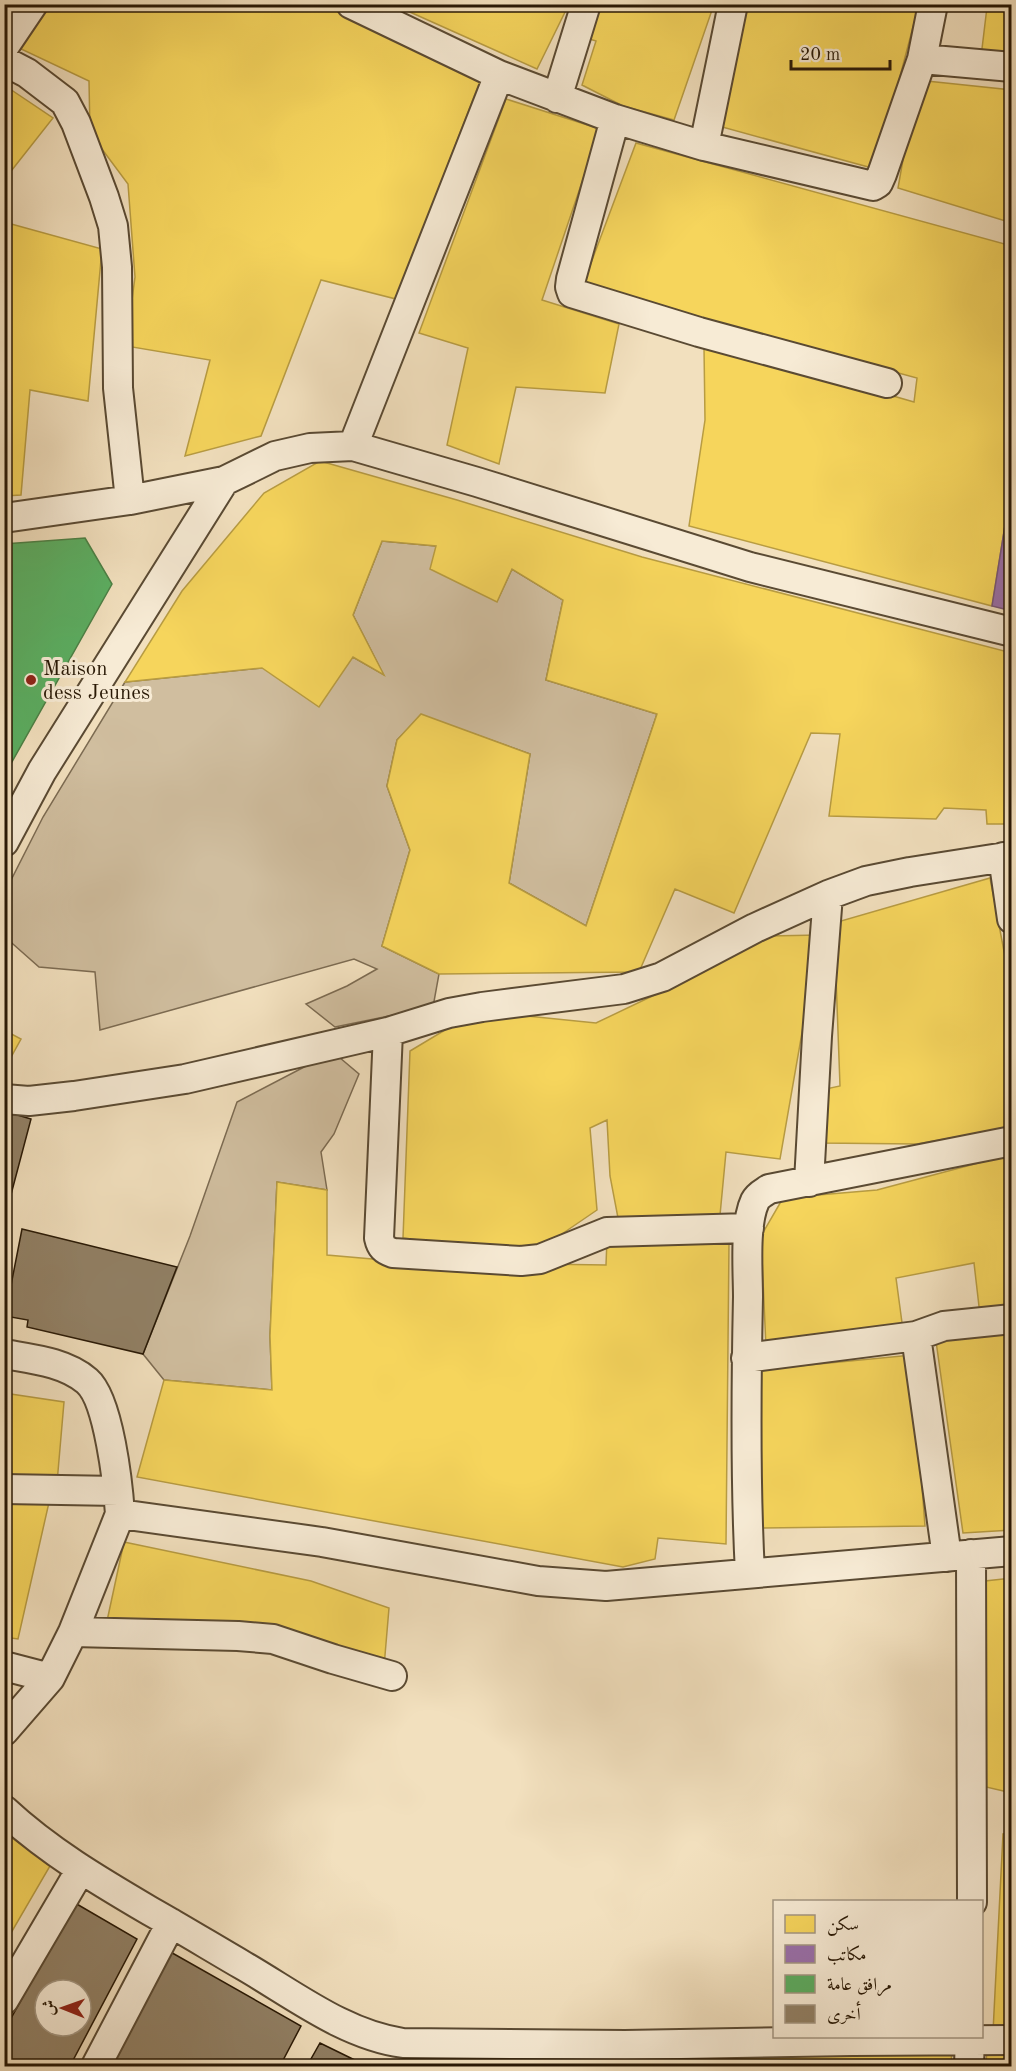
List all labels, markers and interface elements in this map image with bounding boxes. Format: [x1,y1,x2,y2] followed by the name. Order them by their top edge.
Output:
[791,33,890,71] scale bar
[800,46,840,64] text: 20 m
[43,659,150,704] place label: Maison dess Jeunes
[24,673,38,687] marker: Maison dess Jeunes
[773,1900,983,2038] legend
[827,1915,859,1936] text: سكن
[827,1945,867,1965] text: مكاتب
[827,1976,892,1997] text: مرافق عامة
[33,1978,93,2038] north arrow
[42,2000,58,2016] text: ش
[827,2001,862,2025] text: أخرى

